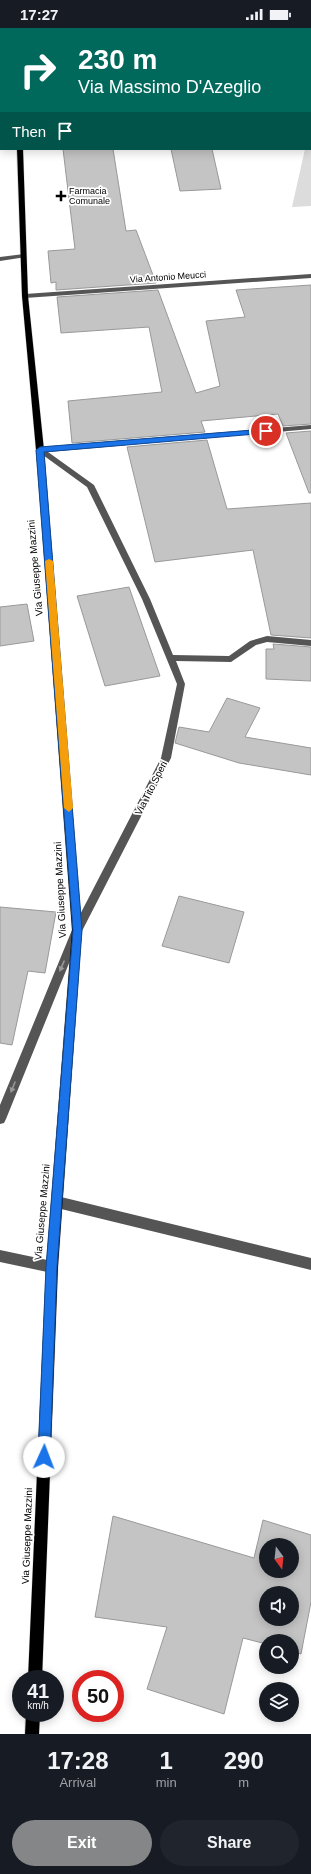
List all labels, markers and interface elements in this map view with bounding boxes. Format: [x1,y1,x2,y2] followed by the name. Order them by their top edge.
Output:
[20,6,58,23] text: 17:27
[12,44,64,96] icon: right
[78,44,157,75] text: 230 m
[78,77,261,97] text: Via Massimo D'Azeglio
[54,120,76,142] icon: arrive
[12,123,46,140] text: Then
[69,186,110,206] place label: Farmacia Comunale
[56,191,66,201] marker: Farmacia Comunale
[130,269,206,285] street label: Via Antonio Meucci
[249,414,283,448] pin
[255,420,277,442] icon: arrive
[25,519,45,617] street label: Via Giuseppe Mazzini
[133,759,169,817] street label: Via Tito Speri
[52,842,68,938] street label: Via Giuseppe Mazzini
[59,961,65,972] one-way arrow
[10,1081,16,1092] one-way arrow
[32,1163,52,1261] street label: Via Giuseppe Mazzini
[23,1436,65,1478] position arrow
[20,1488,34,1584] street label: Via Giuseppe Mazzini
[259,1538,299,1578] north arrow
[259,1538,299,1722] map controls
[259,1586,299,1626] button: sound
[259,1634,299,1674] button: search
[72,1670,124,1722] speed limit sign: 50
[27,1680,49,1702] text: 41
[259,1682,299,1722] button: layers
[27,1700,49,1711] text: km/h
[47,1747,109,1774] text: 17:28
[159,1747,173,1774] text: 1
[224,1747,264,1774] text: 290
[59,1775,96,1790] text: Arrival
[156,1775,177,1790] text: min
[238,1775,249,1790] text: m
[12,1820,152,1866] button: Exit
[160,1820,299,1866] button: Share

